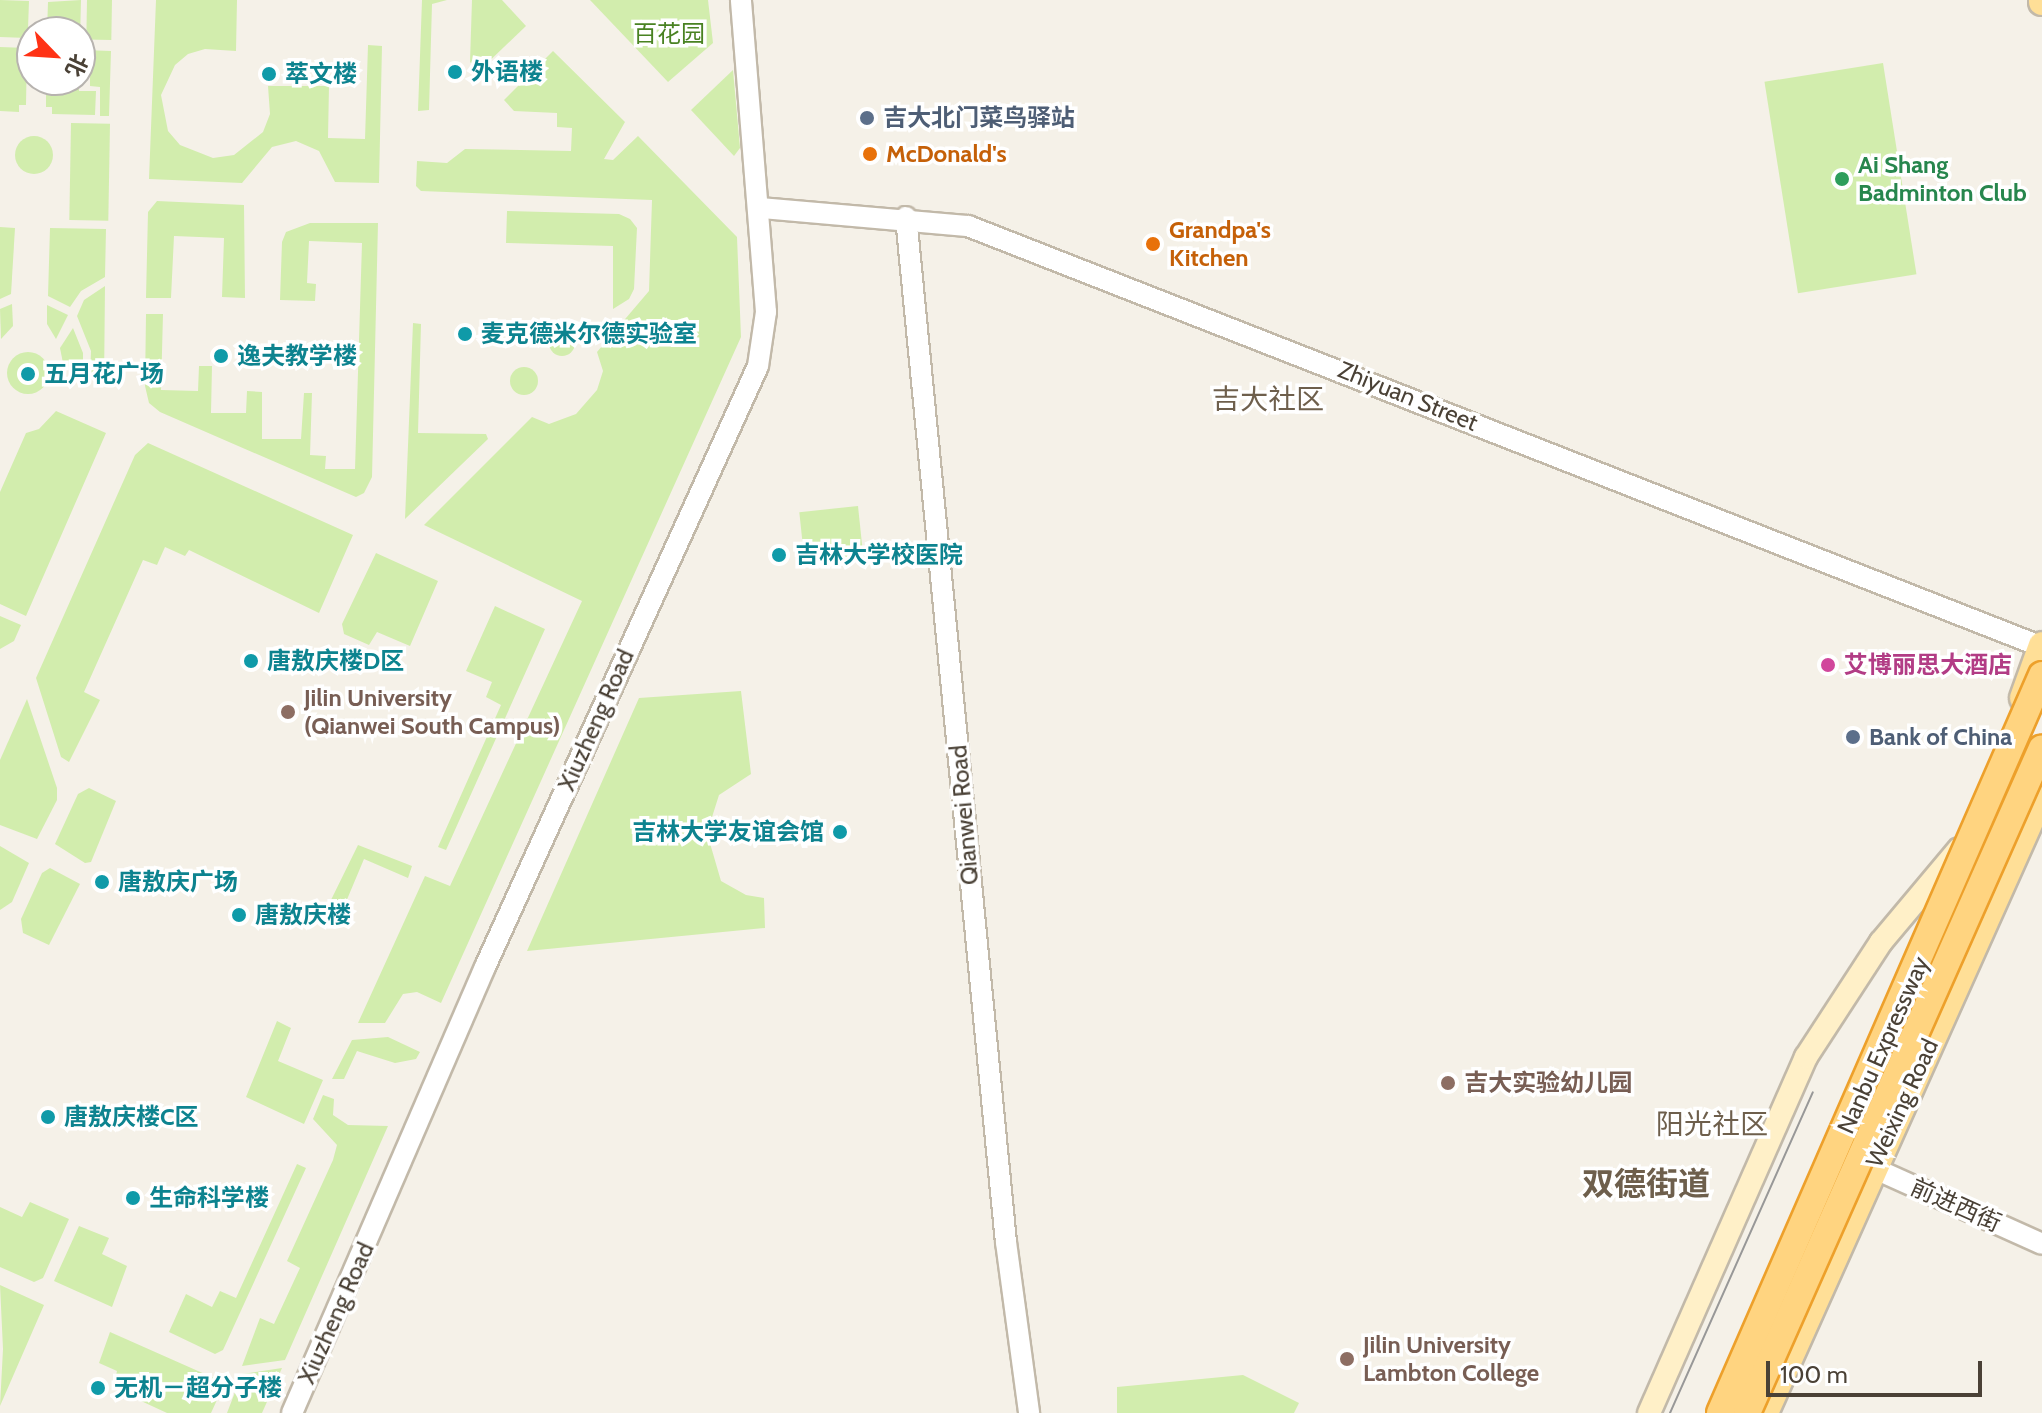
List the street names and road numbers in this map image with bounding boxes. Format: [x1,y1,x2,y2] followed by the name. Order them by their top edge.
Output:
[1334,355,1482,437] street label: Zhiyuan Street
[552,645,640,795] street label: Xiuzheng Road
[944,744,984,886] street label: Qianwei Road
[1831,952,1935,1138] street label: Nanbu Expressway
[1860,1034,1944,1172] street label: Weixing Road
[1906,1172,2006,1238] street label: 前进西街
[292,1238,380,1388] street label: Xiuzheng Road

